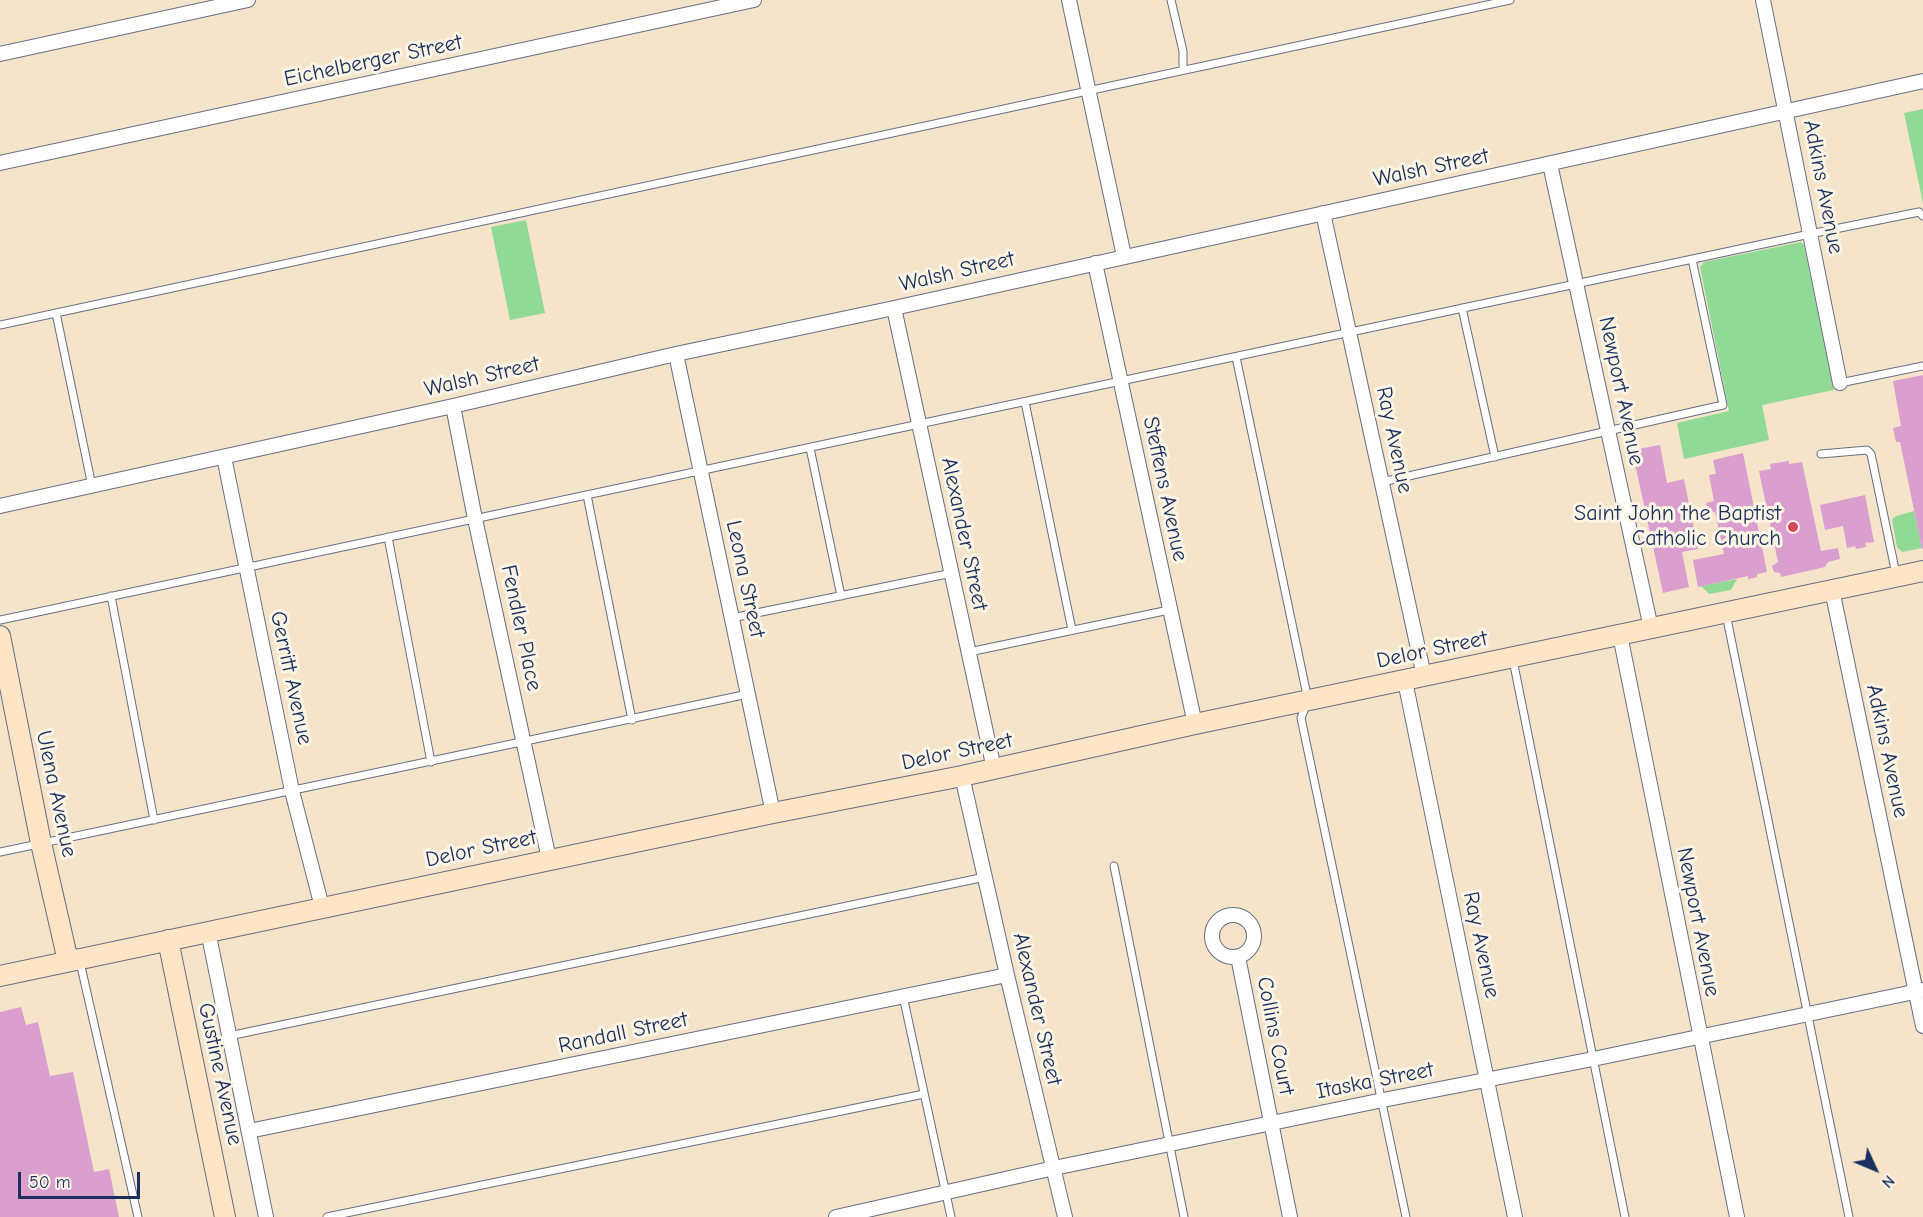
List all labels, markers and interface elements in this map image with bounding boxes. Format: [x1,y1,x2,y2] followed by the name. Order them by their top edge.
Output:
[282,29,464,93] street label: Eichelberger Street
[1797,118,1849,256] street label: Adkins Avenue
[1371,143,1491,193] street label: Walsh Street
[897,246,1017,298] street label: Walsh Street
[1592,314,1650,468] street label: Newport Avenue
[422,351,542,403] street label: Walsh Street
[1370,384,1418,496] street label: Ray Avenue
[1137,414,1193,564] street label: Steffens Avenue
[935,455,993,613] street label: Alexander Street
[1574,501,1781,552] place label: Saint John the Baptist Catholic Church
[720,518,770,640] street label: Leona Street
[1786,520,1800,534] marker: Saint John the Baptist Catholic Church
[495,562,547,694] street label: Fendler Place
[264,609,318,747] street label: Gerritt Avenue
[1374,625,1490,675] street label: Delor Street
[1860,682,1914,820] street label: Adkins Avenue
[899,727,1015,777] street label: Delor Street
[30,728,82,860] street label: Ulena Avenue
[423,824,539,874] street label: Delor Street
[1671,845,1725,999] street label: Newport Avenue
[1457,889,1505,1001] street label: Ray Avenue
[1007,930,1067,1088] street label: Alexander Street
[1251,975,1299,1097] street label: Collins Court
[192,1000,248,1148] street label: Gustine Avenue
[556,1006,690,1060] street label: Randall Street
[1314,1057,1436,1105] street label: Itaska Street
[1845,1139,1905,1199] north arrow
[21,1160,142,1198] scale bar
[1878,1171,1898,1192] text: N
[29,1172,71,1193] text: 50 m

